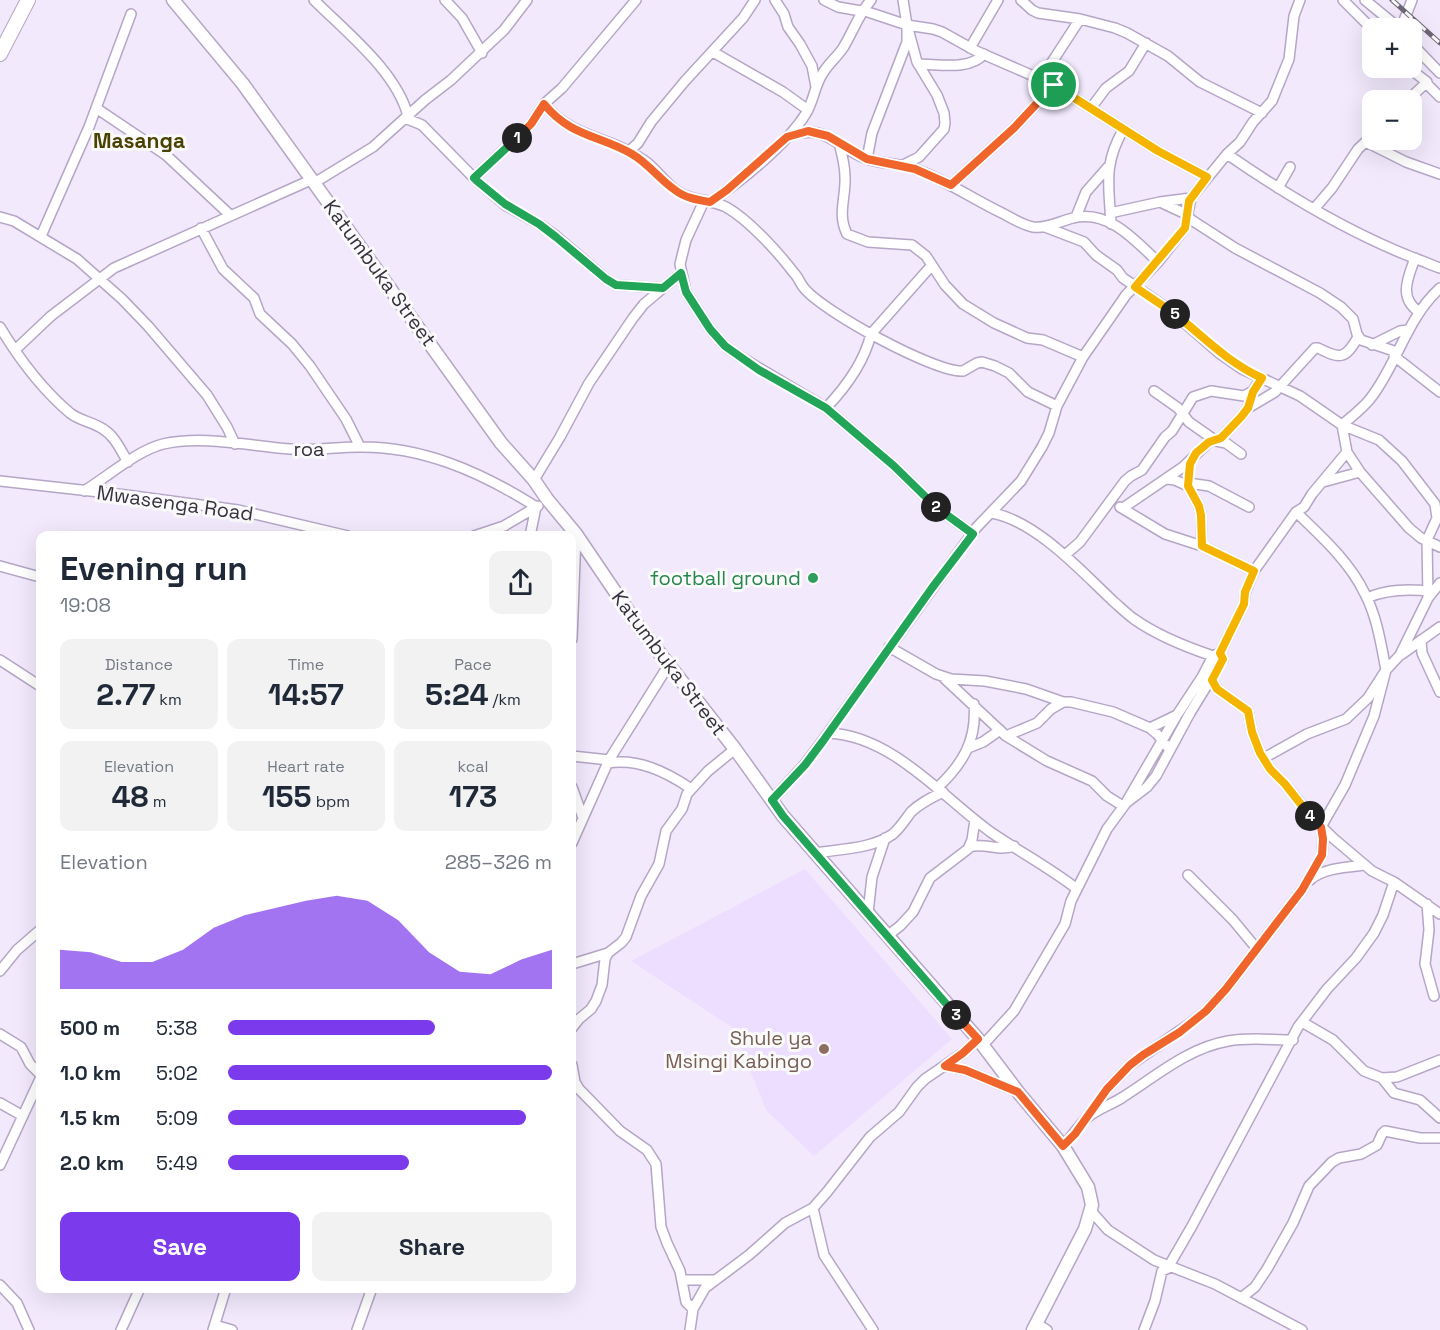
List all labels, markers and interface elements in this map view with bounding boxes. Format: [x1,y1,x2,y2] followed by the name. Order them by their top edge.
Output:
[1362,18,1422,150] map controls
[1362,18,1422,78] button: +
[1028,59,1079,110] pin
[1037,68,1070,101] icon: arrive
[1362,90,1422,150] button: −
[502,123,532,153] pin: 1
[93,127,185,154] district label: Masanga
[513,127,521,148] text: 1
[318,195,442,351] street label: Katumbuka Street
[1160,299,1190,329] pin: 5
[1170,303,1180,324] text: 5
[293,436,325,462] street label: roa
[95,479,255,527] street label: Mwasenga Road
[921,492,951,522] pin: 2
[931,496,941,517] text: 2
[60,548,248,590] text: Evening run
[489,551,552,614] button: share
[650,565,801,591] place label: football ground
[806,571,820,585] marker: football ground
[606,585,732,741] street label: Katumbuka Street
[60,592,111,618] text: 19:08
[105,654,173,675] text: Distance
[288,654,324,675] text: Time
[454,654,492,675] text: Pace
[96,675,155,714] text: 2.77
[268,675,344,714] text: 14:57
[425,675,488,714] text: 5:24
[155,689,182,710] text: km
[488,689,521,710] text: /km
[104,756,174,777] text: Elevation
[267,756,345,777] text: Heart rate
[458,756,488,777] text: kcal
[112,777,149,816] text: 48
[262,777,312,816] text: 155
[449,777,497,816] text: 173
[149,791,166,812] text: m
[312,791,350,812] text: bpm
[1295,801,1325,831] pin: 4
[1305,805,1315,826] text: 4
[60,849,148,875] text: Elevation
[445,849,552,875] text: 285–326 m
[941,1000,971,1030] pin: 3
[951,1004,961,1025] text: 3
[60,1015,120,1041] text: 500 m
[156,1015,198,1041] text: 5:38
[665,1025,812,1074] place label: Shule ya Msingi Kabingo
[817,1042,831,1056] marker: Shule ya Msingi Kabingo
[60,1060,121,1086] text: 1.0 km
[156,1060,198,1086] text: 5:02
[60,1105,120,1131] text: 1.5 km
[156,1105,198,1131] text: 5:09
[60,1150,124,1176] text: 2.0 km
[156,1150,198,1176] text: 5:49
[60,1212,300,1281] button: Save
[312,1212,552,1281] button: Share

